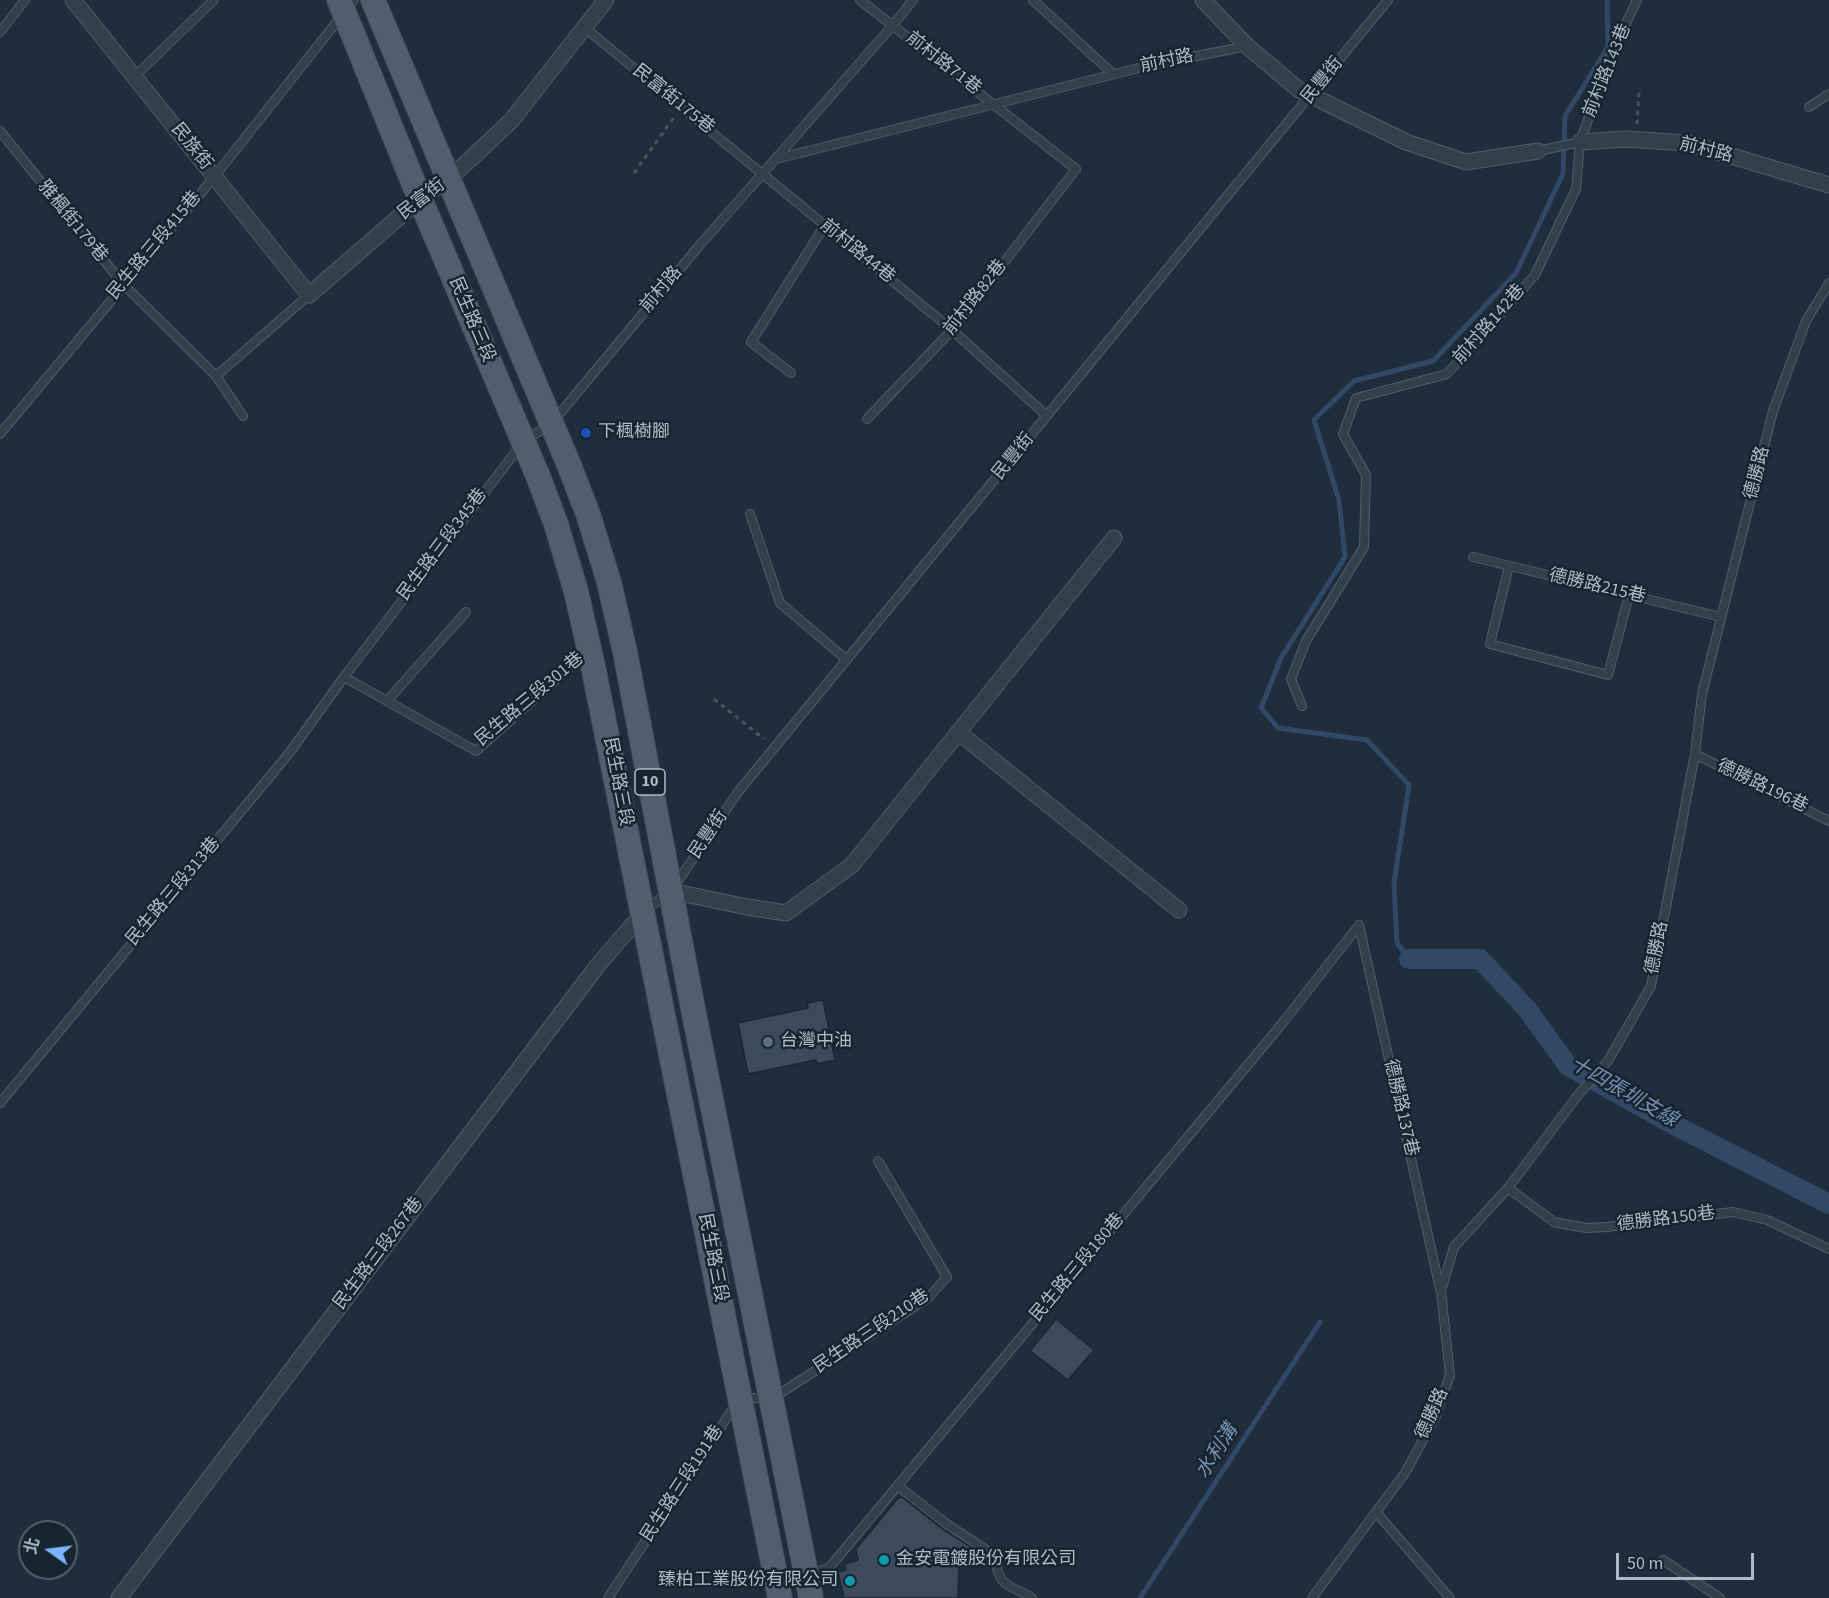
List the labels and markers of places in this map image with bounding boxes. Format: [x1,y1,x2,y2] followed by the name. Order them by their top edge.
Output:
[598,422,670,444] place label: 下楓樹腳
[579,426,593,440] marker: 下楓樹腳
[780,1031,852,1053] place label: 台灣中油
[761,1035,775,1049] marker: 台灣中油
[896,1549,1076,1571] place label: 金安電鍍股份有限公司
[877,1553,891,1567] marker: 金安電鍍股份有限公司
[658,1570,838,1592] place label: 臻柏工業股份有限公司
[843,1574,857,1588] marker: 臻柏工業股份有限公司

